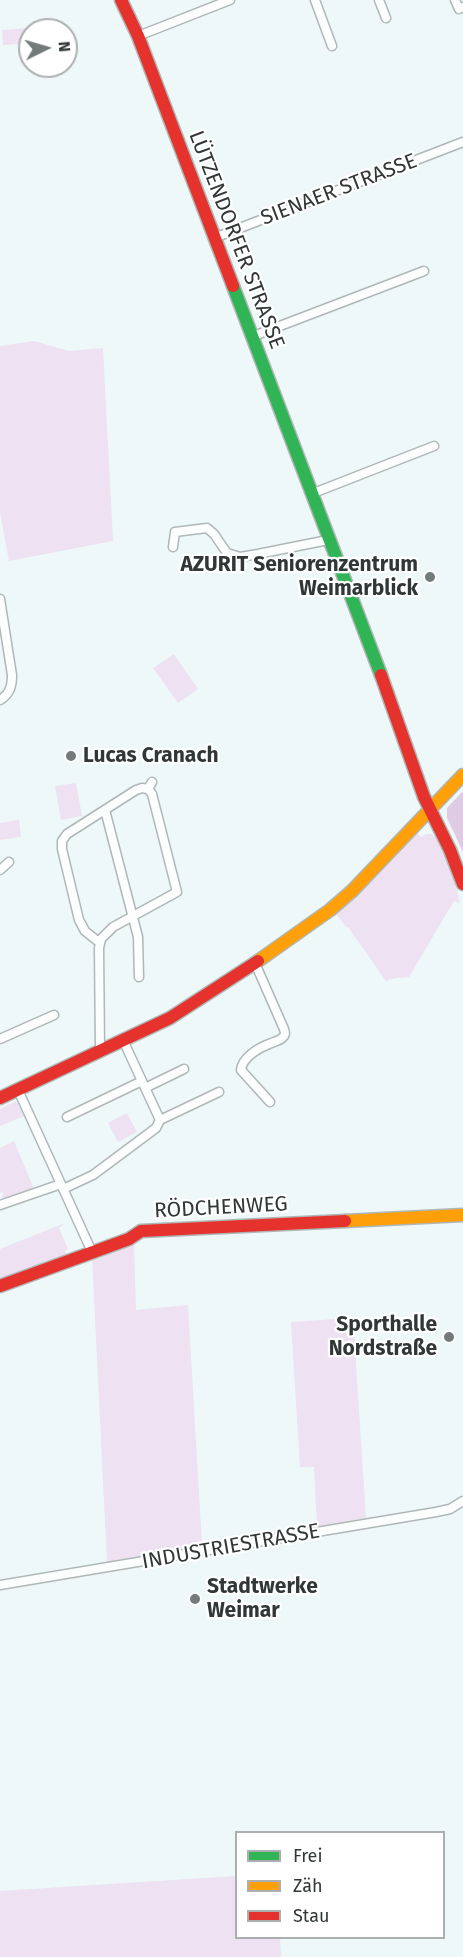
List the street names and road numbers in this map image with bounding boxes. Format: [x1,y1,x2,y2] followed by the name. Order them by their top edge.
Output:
[183,127,289,353] street label: LÜTZENDORFER STRASSE
[257,149,421,231] street label: SIENAER STRASSE
[154,1192,288,1224] street label: RÖDCHENWEG
[140,1519,322,1575] street label: INDUSTRIESTRASSE

